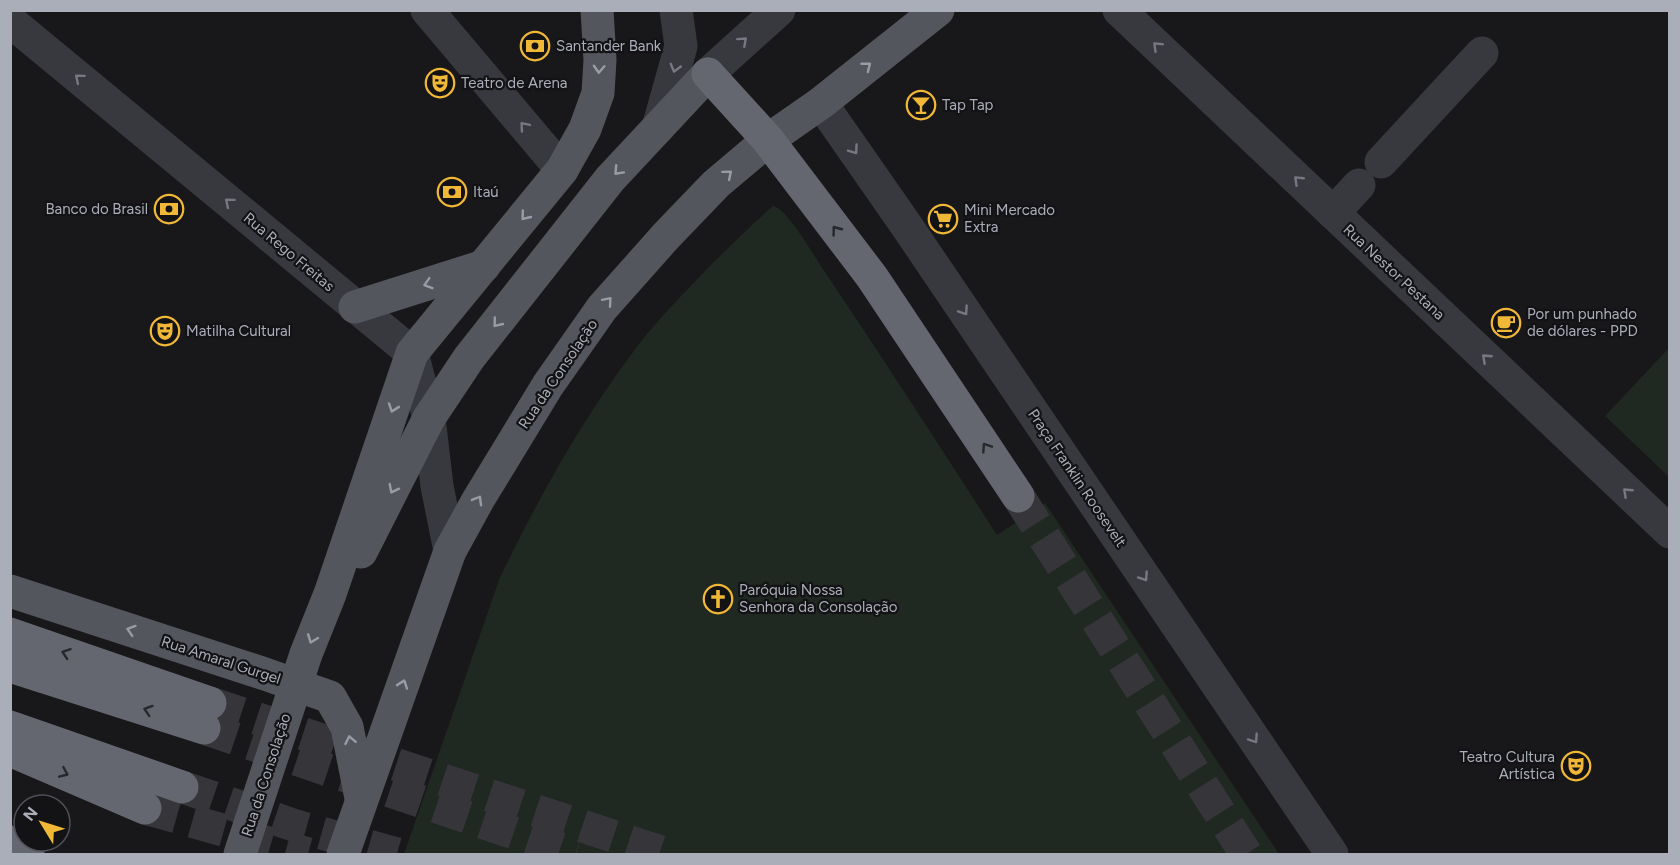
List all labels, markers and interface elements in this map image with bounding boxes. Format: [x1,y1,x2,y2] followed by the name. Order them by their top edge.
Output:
[519,30,551,62] bank icon: Santander Bank
[556,37,662,55] place label: Santander Bank
[736,38,747,49] one-way arrow
[1153,42,1163,53] one-way arrow
[669,63,682,73] one-way arrow
[860,63,871,74] one-way arrow
[592,64,605,73] one-way arrow
[424,67,456,99] theatre icon: Teatro de Arena
[75,74,86,85] one-way arrow
[461,74,567,92] place label: Teatro de Arena
[905,89,937,121] bar icon: Tap Tap
[942,96,994,114] place label: Tap Tap
[520,122,531,133] one-way arrow
[847,144,858,155] one-way arrow
[614,164,625,174] one-way arrow
[721,170,732,181] one-way arrow
[436,176,468,208] bank icon: Itaú
[1295,177,1306,188] one-way arrow
[473,183,499,201] place label: Itaú
[153,193,185,225] bank icon: Banco do Brasil
[225,199,236,210] one-way arrow
[45,200,148,218] place label: Banco do Brasil
[964,201,1055,236] place label: Mini Mercado Extra
[927,203,959,235] supermarket icon: Mini Mercado Extra
[240,209,338,295] street label: Rua Rego Freitas
[521,209,532,220] one-way arrow
[1340,220,1448,324] street label: Rua Nestor Pestana
[833,226,844,237] one-way arrow
[423,277,434,289] one-way arrow
[601,298,612,308] one-way arrow
[957,305,968,316] one-way arrow
[1527,305,1638,340] place label: Por um punhado de dólares - PPD
[1490,307,1522,339] cafe icon: Por um punhado de dólares - PPD
[149,315,181,347] theatre icon: Matilha Cultural
[493,316,504,327] one-way arrow
[515,316,601,432] street label: Rua da Consolação
[186,322,291,340] place label: Matilha Cultural
[1482,354,1492,365] one-way arrow
[388,402,400,413] one-way arrow
[1024,406,1130,551] street label: Praça Franklin Roosevelt
[982,443,993,454] one-way arrow
[389,482,401,493] one-way arrow
[1623,488,1634,499] one-way arrow
[471,496,482,506] one-way arrow
[1137,570,1148,581] one-way arrow
[739,581,898,616] place label: Paróquia Nossa Senhora da Consolação
[702,583,734,615] church icon: Paróquia Nossa Senhora da Consolação
[126,625,137,637] one-way arrow
[159,632,283,688] street label: Rua Amaral Gurgel
[307,633,319,644] one-way arrow
[61,648,71,660] one-way arrow
[395,679,408,689] one-way arrow
[143,705,154,717] one-way arrow
[238,711,294,839] street label: Rua da Consolação
[1247,732,1258,743] one-way arrow
[344,735,357,745] one-way arrow
[1459,748,1555,783] place label: Teatro Cultura Artística
[1560,750,1592,782] theatre icon: Teatro Cultura Artística
[58,766,69,778] one-way arrow
[12,793,72,853] north arrow
[19,803,42,825] text: N

